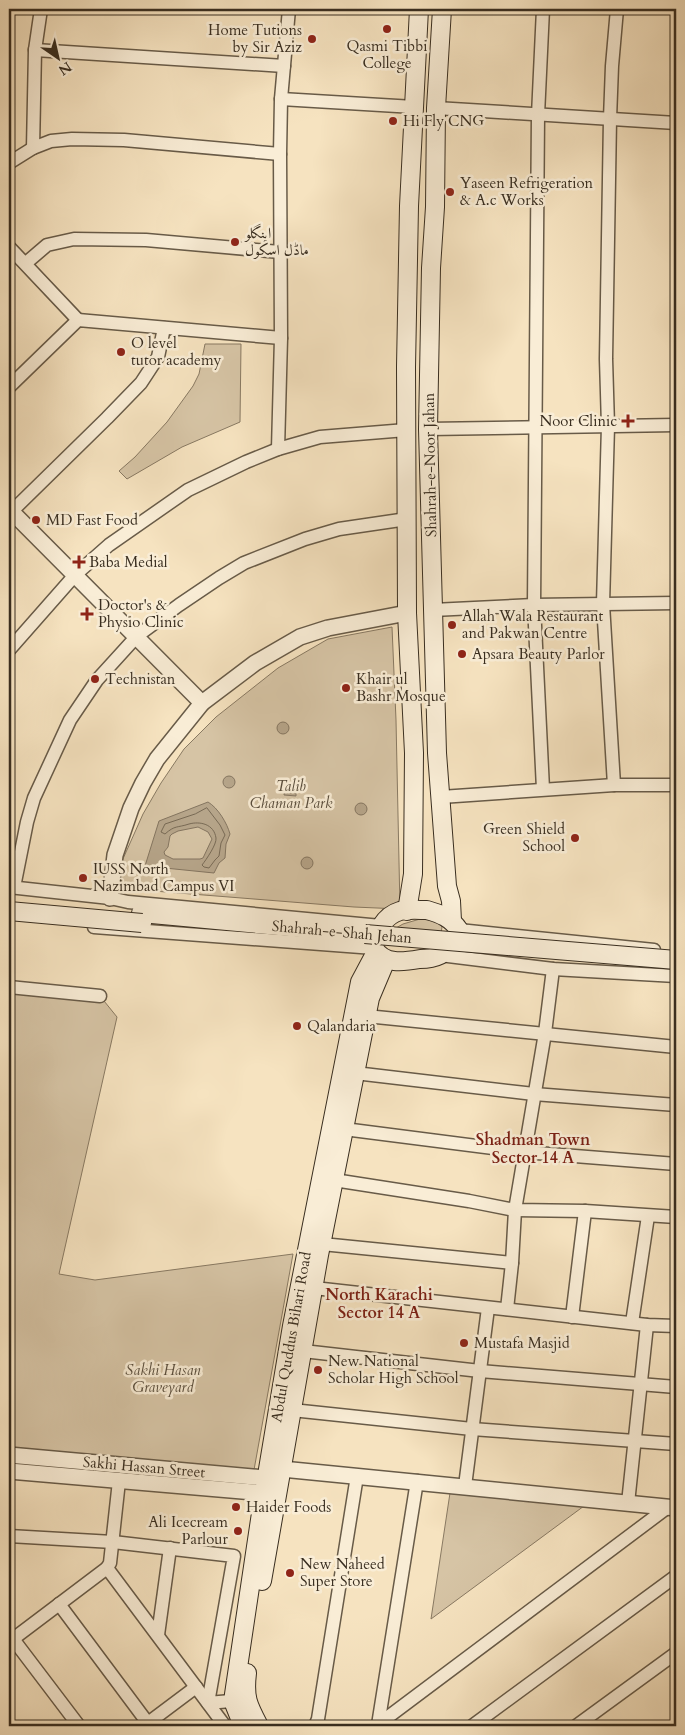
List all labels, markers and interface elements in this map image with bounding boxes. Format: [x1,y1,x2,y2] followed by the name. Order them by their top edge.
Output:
[208,20,302,57] place label: Home Tutions by Sir Aziz
[381,23,393,35] marker: Qasmi Tibbi College
[32,32,82,82] north arrow
[306,33,318,45] marker: Home Tutions by Sir Aziz
[347,36,427,73] place label: Qasmi Tibbi College
[55,57,75,80] text: N
[403,111,484,131] place label: Hi Fly CNG
[387,115,399,127] marker: Hi Fly CNG
[460,173,594,210] place label: Yaseen Refrigeration & A.c Works
[444,186,456,198] marker: Yaseen Refrigeration & A.c Works
[243,223,309,260] place label: اینگلو ماڈل اسکول
[229,236,241,248] marker: اینگلو ماڈل اسکول
[131,333,222,370] place label: O level tutor academy
[115,346,127,358] marker: O level tutor academy
[419,392,441,537] street label: Shahrah-e-Noor Jahan
[539,411,617,431] place label: Noor Clinic
[621,414,635,428] marker: Noor Clinic
[46,510,138,530] place label: MD Fast Food
[30,514,42,526] marker: MD Fast Food
[89,552,168,572] place label: Baba Medial
[73,556,85,568] marker: Baba Medial
[98,595,184,632] place label: Doctor's & Physio Clinic
[462,606,604,643] place label: Allah Wala Restaurant and Pakwan Centre
[80,607,94,621] marker: Doctor's & Physio Clinic
[446,619,458,631] marker: Allah Wala Restaurant and Pakwan Centre
[472,644,605,664] place label: Apsara Beauty Parlor
[456,648,468,660] marker: Apsara Beauty Parlor
[105,669,176,689] place label: Technistan
[356,669,446,706] place label: Khair ul Bashr Mosque
[89,673,101,685] marker: Technistan
[340,682,352,694] marker: Khair ul Bashr Mosque
[250,776,333,813] park label: Talib Chaman Park
[483,819,565,856] place label: Green Shield School
[569,832,581,844] marker: Green Shield School
[93,859,234,896] place label: IUSS North Nazimbad Campus VI
[77,872,89,884] marker: IUSS North Nazimbad Campus VI
[271,916,413,948] street label: Shahrah-e-Shah Jehan
[307,1016,376,1036] place label: Qalandaria
[291,1020,303,1032] marker: Qalandaria
[476,1129,591,1169] district label: Shadman Town Sector 14 A
[266,1250,316,1424] street label: Abdul Quddus Bihari Road
[325,1284,433,1324] district label: North Karachi Sector 14 A
[474,1333,570,1353] place label: Mustafa Masjid
[458,1337,470,1349] marker: Mustafa Masjid
[328,1351,459,1388] place label: New National Scholar High School
[125,1360,201,1397] park label: Sakhi Hasan Graveyard
[312,1364,324,1376] marker: New National Scholar High School
[82,1452,206,1482] street label: Sakhi Hassan Street
[246,1497,331,1517] place label: Haider Foods
[230,1501,242,1513] marker: Haider Foods
[148,1512,229,1549] place label: Ali Icecream Parlour
[232,1525,244,1537] marker: Ali Icecream Parlour
[300,1554,385,1591] place label: New Naheed Super Store
[284,1567,296,1579] marker: New Naheed Super Store

